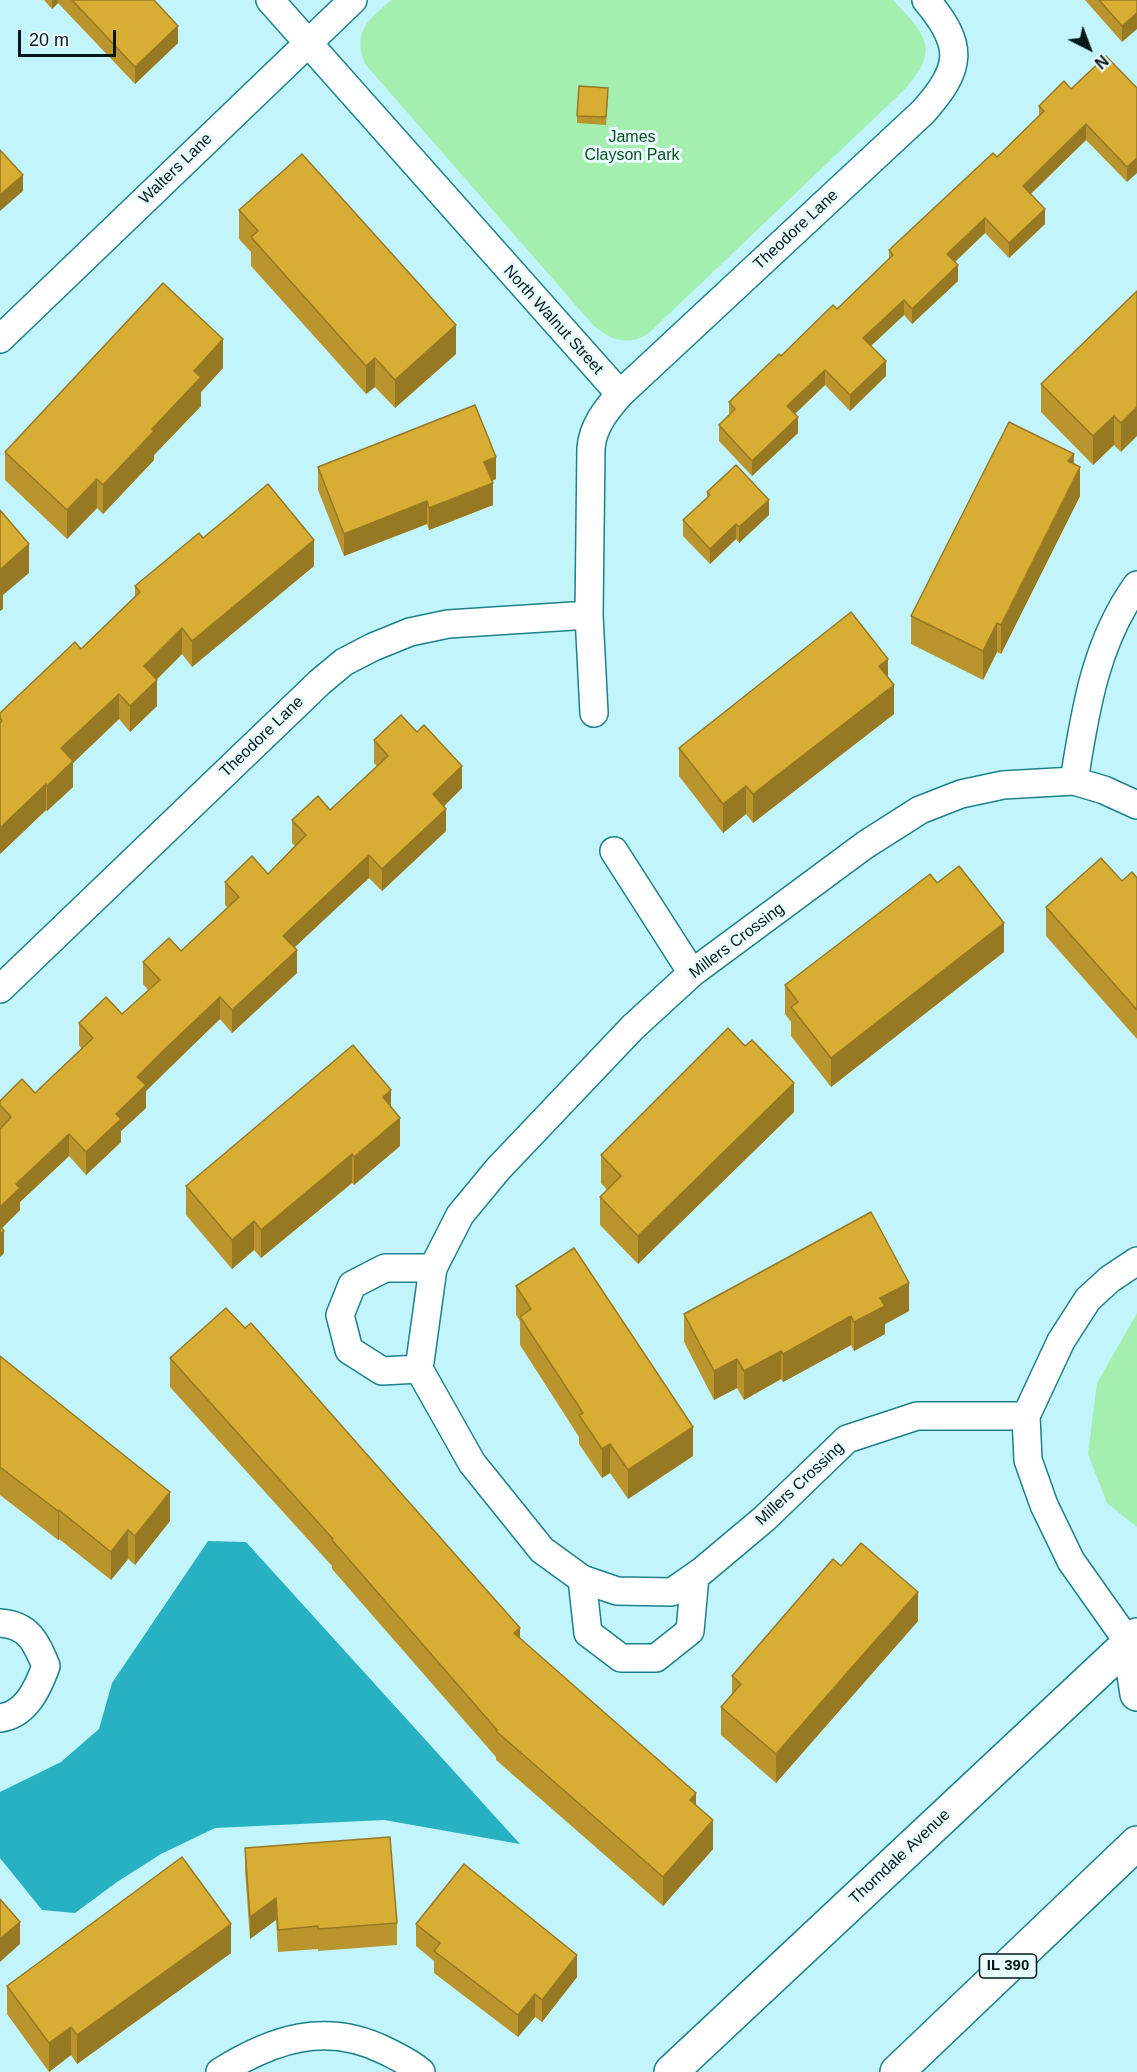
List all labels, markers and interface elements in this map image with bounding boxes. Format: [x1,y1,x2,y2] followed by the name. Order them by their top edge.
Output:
[21,18,118,56] scale bar
[1059,18,1119,78] north arrow
[29,30,69,50] text: 20 m
[1091,52,1111,72] text: N
[584,128,680,166] park label: James Clayson Park
[136,130,216,208] street label: Walters Lane
[750,186,842,274] street label: Theodore Lane
[499,262,607,378] street label: North Walnut Street
[216,692,308,782] street label: Theodore Lane
[686,899,788,983] street label: Millers Crossing
[752,1438,848,1530] street label: Millers Crossing
[846,1805,954,1909] street label: Thorndale Avenue
[980,1954,1036,1978] road number: IL 390

